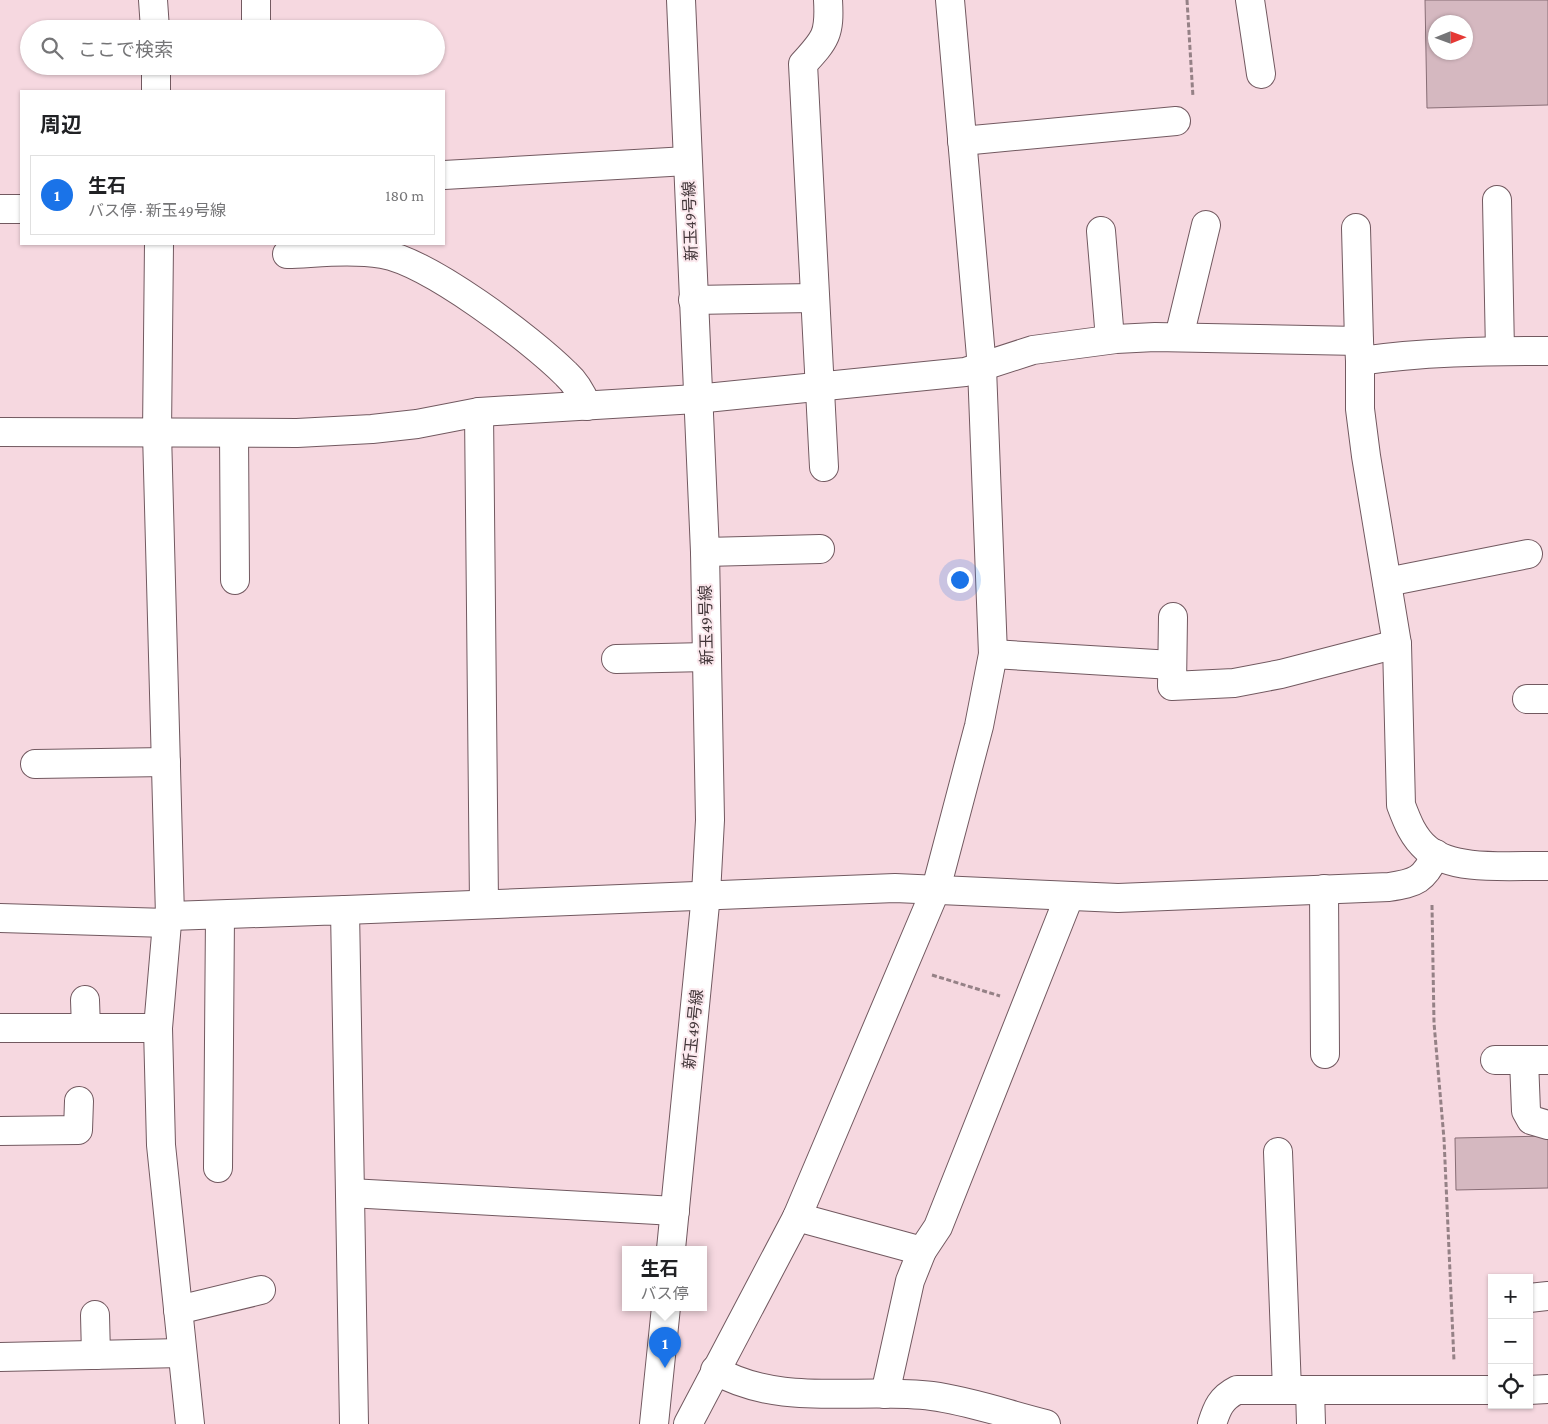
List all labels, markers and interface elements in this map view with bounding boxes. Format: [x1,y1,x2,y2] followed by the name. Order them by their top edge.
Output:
[1428,15,1473,60] north arrow
[20,20,445,75] search box
[38,34,66,62] icon: search
[78,39,173,60] text: ここで検索
[40,113,82,137] text: 周辺
[88,175,126,196] text: 生石
[680,181,700,261] street label: 新玉49号線
[54,187,60,204] text: 1
[385,187,424,204] text: 180 m
[88,202,226,219] text: バス停 · 新玉49号線
[947,567,973,593] your location
[697,585,715,665] street label: 新玉49号線
[680,988,706,1070] street label: 新玉49号線
[622,1246,707,1311] popup
[640,1258,679,1279] text: 生石
[1488,1274,1533,1409] map controls
[1488,1274,1533,1319] button: +
[640,1285,689,1302] text: バス停
[1488,1319,1533,1364] button: −
[649,1327,681,1368] pin: 1
[1488,1364,1533,1409] button: locate

